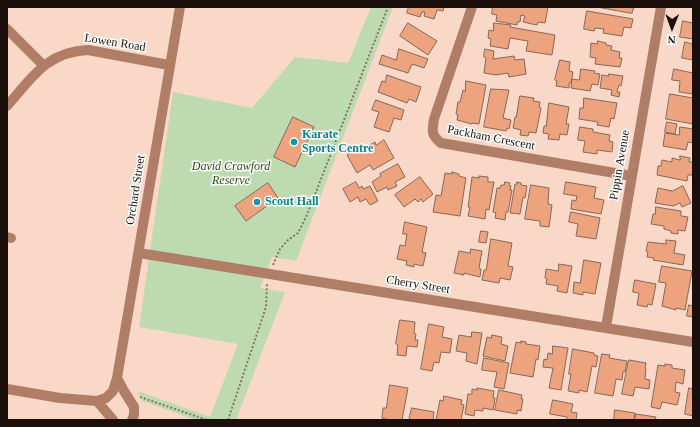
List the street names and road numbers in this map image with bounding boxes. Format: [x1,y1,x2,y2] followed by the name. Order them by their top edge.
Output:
[83,31,147,55] street label: Lowen Road
[446,122,536,154] street label: Packham Crescent
[607,129,633,201] street label: Pippin Avenue
[123,154,149,226] street label: Orchard Street
[385,273,451,297] street label: Cherry Street

